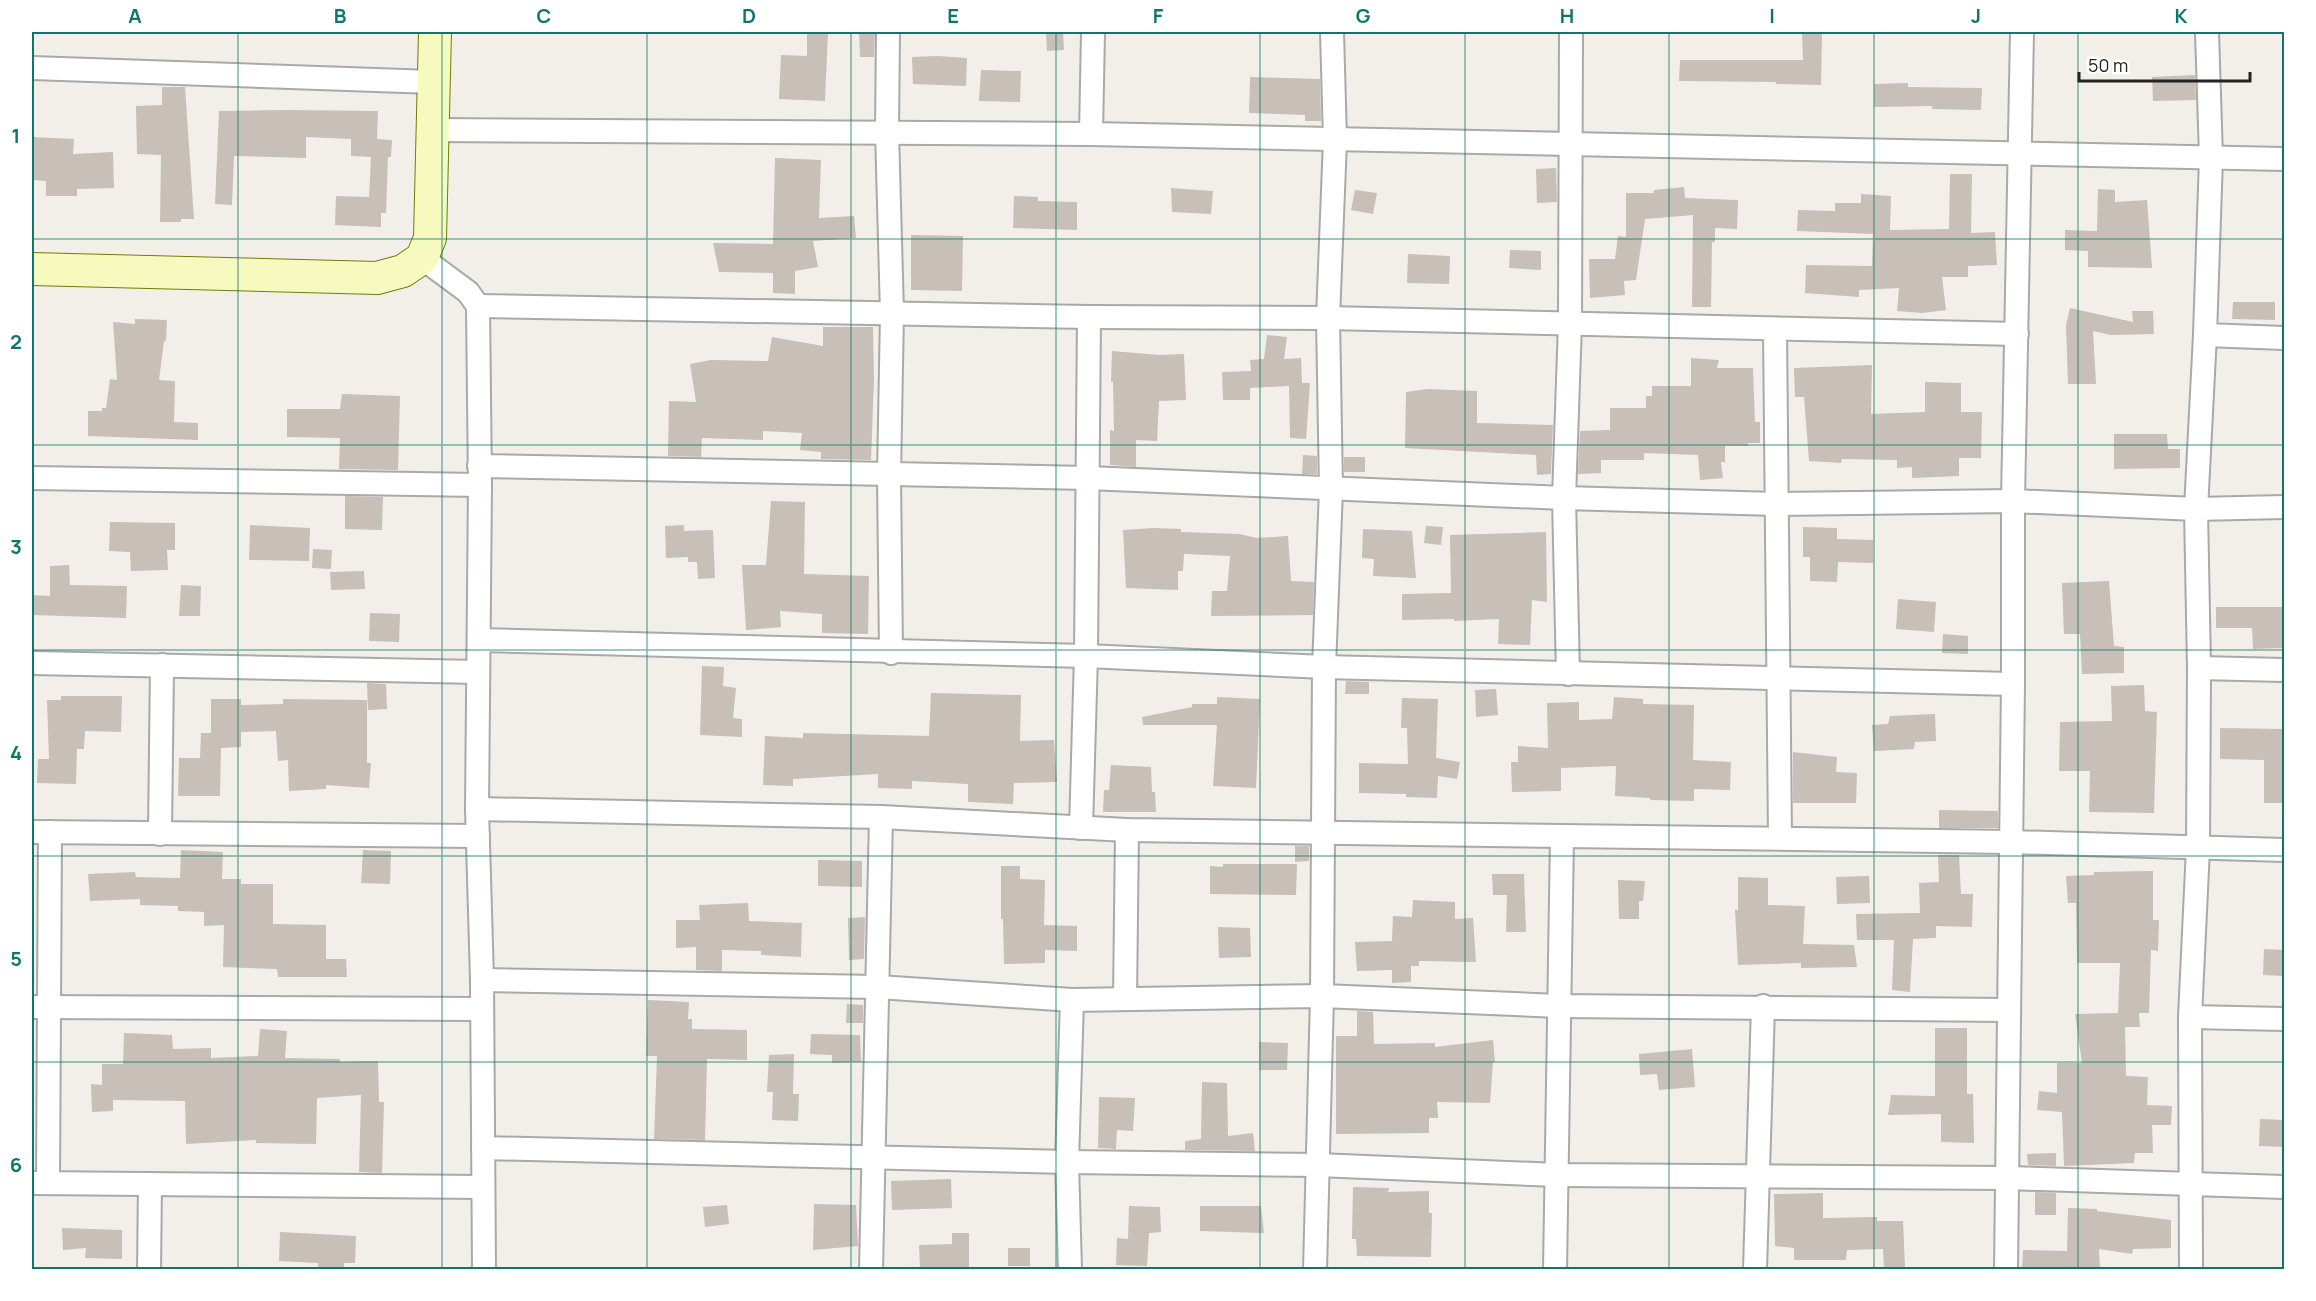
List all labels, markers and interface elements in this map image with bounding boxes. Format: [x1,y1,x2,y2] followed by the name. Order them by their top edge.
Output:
[128,2,142,29] text: A
[334,2,347,29] text: B
[537,2,551,29] text: C
[742,2,756,29] text: D
[947,2,959,29] text: E
[1153,2,1164,29] text: F
[1356,2,1371,29] text: G
[1560,2,1574,29] text: H
[1769,2,1775,29] text: I
[1971,2,1981,29] text: J
[2175,2,2188,29] text: K
[2079,45,2250,83] scale bar
[2088,53,2128,77] text: 50 m
[12,122,20,149] text: 1
[10,328,22,355] text: 2
[10,533,22,560] text: 3
[10,739,22,766] text: 4
[10,945,22,972] text: 5
[10,1151,22,1178] text: 6

